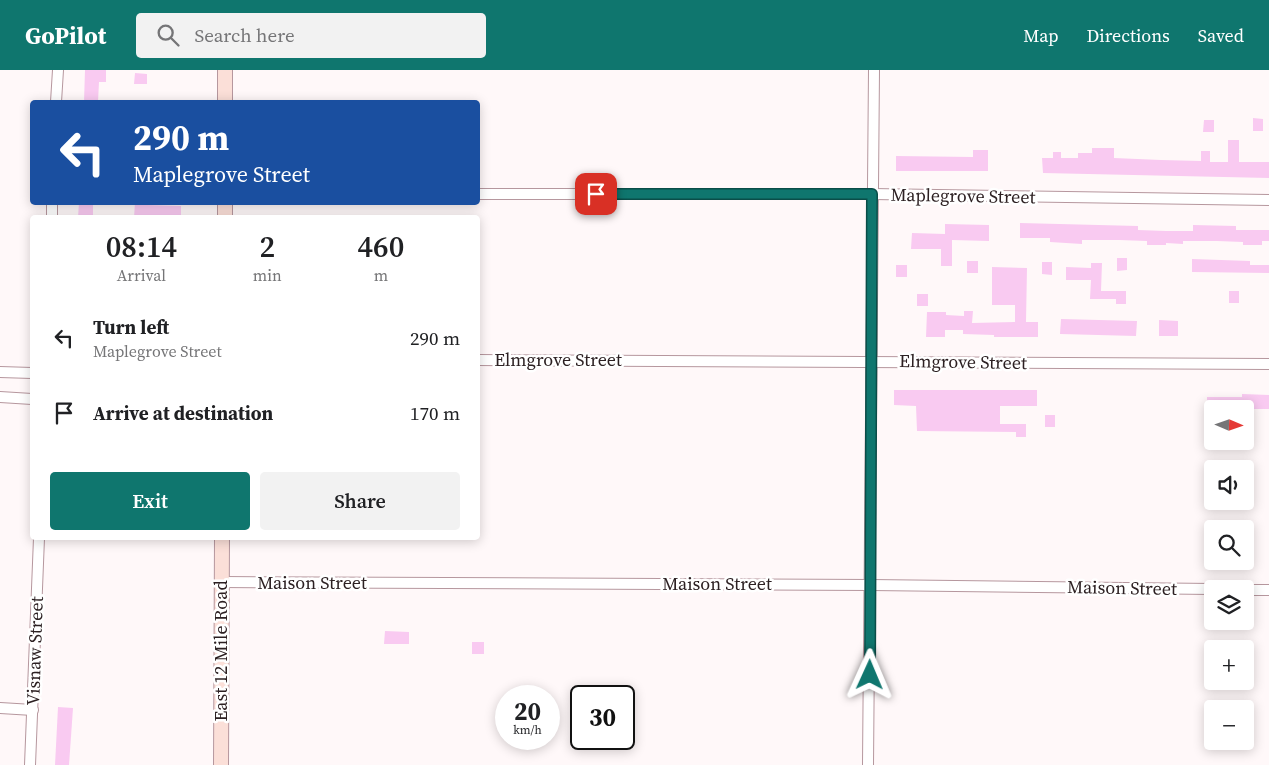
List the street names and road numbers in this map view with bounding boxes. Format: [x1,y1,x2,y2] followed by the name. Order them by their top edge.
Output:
[890,182,1036,209] street label: Maplegrove Street
[494,347,622,372] street label: Elmgrove Street
[899,348,1027,375] street label: Elmgrove Street
[257,570,367,595] street label: Maison Street
[662,571,772,596] street label: Maison Street
[1067,574,1177,601] street label: Maison Street
[208,580,233,722] street label: East 12 Mile Road
[20,596,49,706] street label: Visnaw Street

